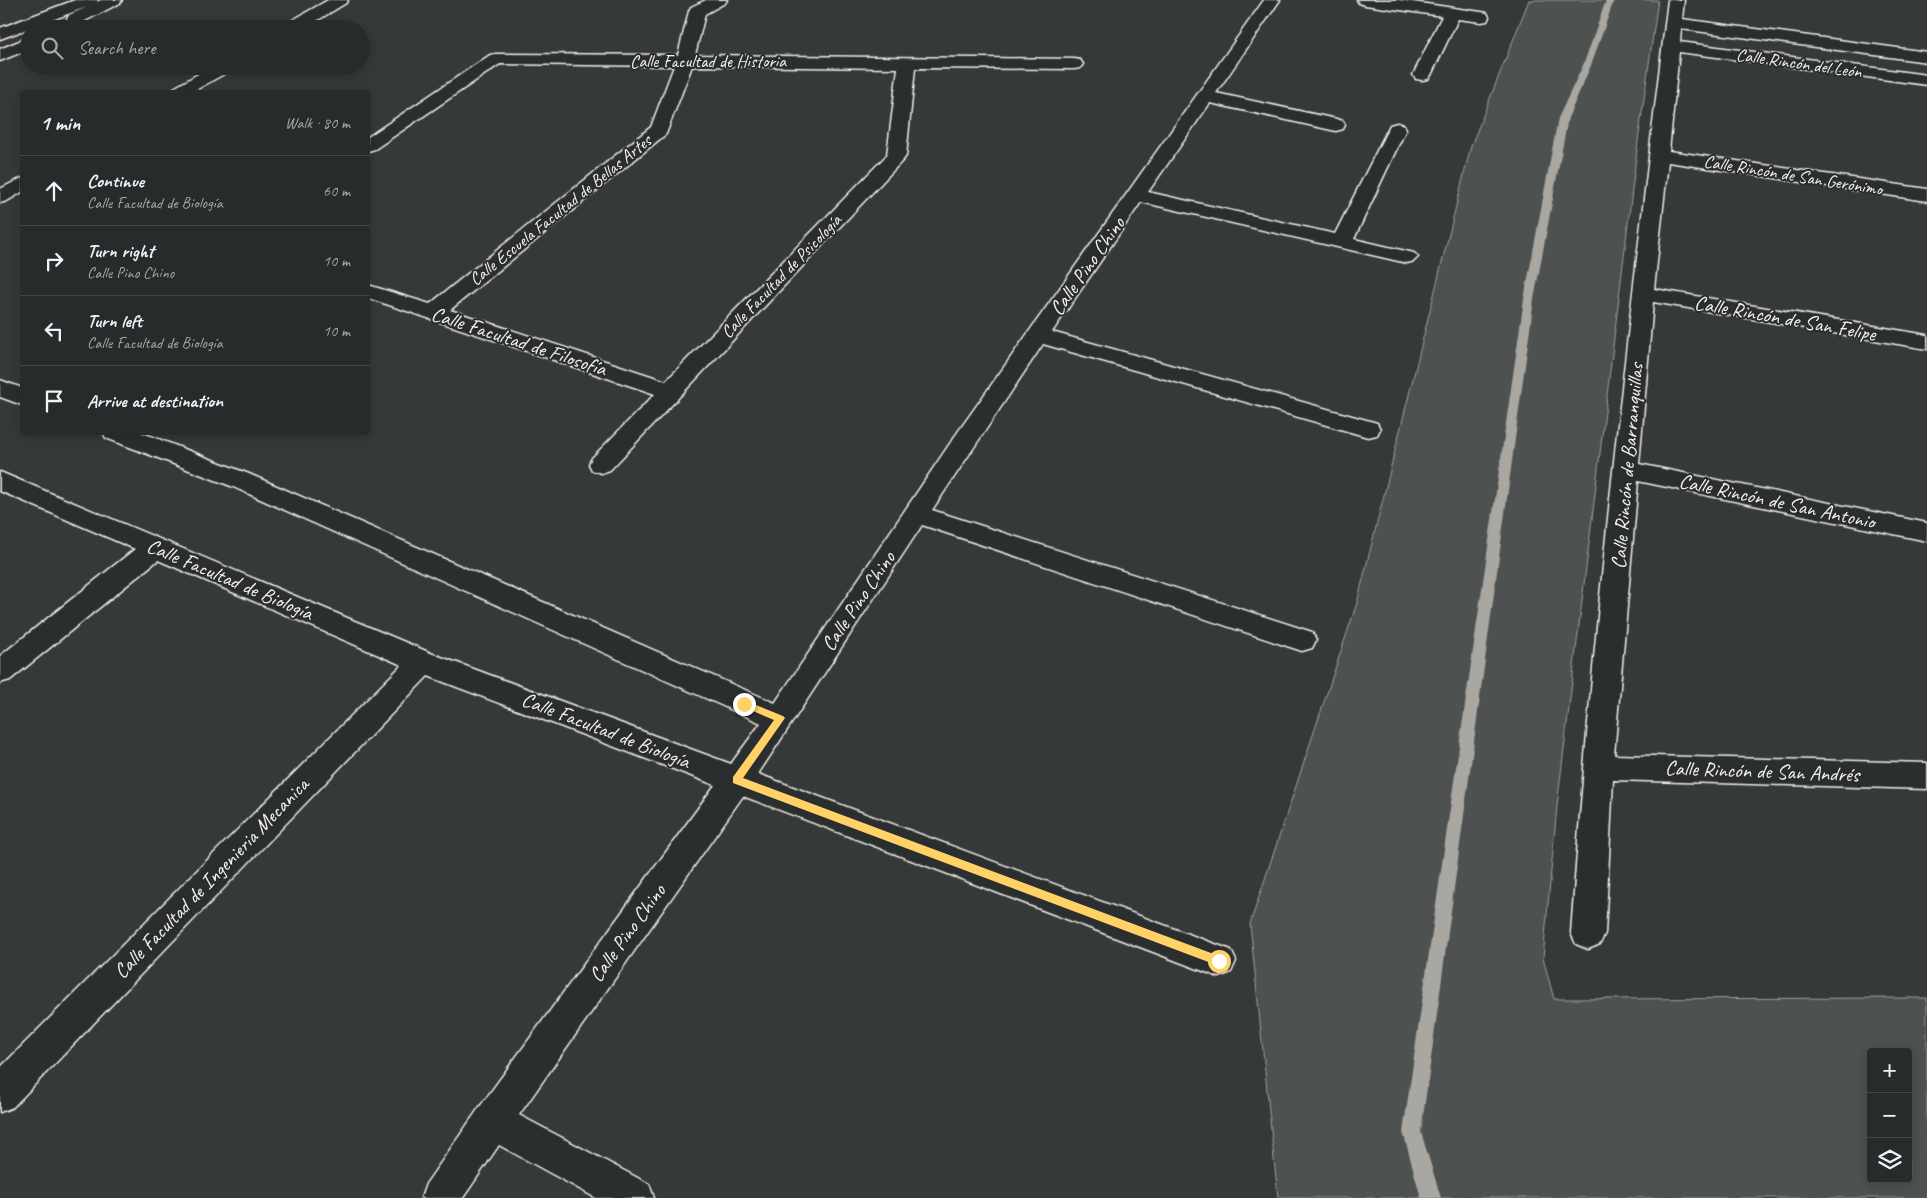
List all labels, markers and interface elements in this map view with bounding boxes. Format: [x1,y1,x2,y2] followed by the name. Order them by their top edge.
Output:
[20,20,370,75] search box
[38,34,66,62] icon: search
[78,36,155,60] text: Search here
[1735,43,1864,83] street label: Calle Rincón del León
[630,50,787,72] street label: Calle Facultad de Historia
[40,110,80,136] text: 1 min
[285,113,350,133] text: Walk · 80 m
[465,129,657,290] street label: Calle Escuela Facultad de Bellas Artes
[1702,150,1885,200] street label: Calle Rincón de San Gerónimo
[87,169,144,193] text: Continue
[40,177,68,205] icon: ahead
[323,181,350,201] text: 60 m
[87,193,223,213] text: Calle Facultad de Biología
[716,209,847,343] street label: Calle Facultad de Psicología
[1044,210,1131,320] street label: Calle Pino Chino
[87,239,154,263] text: Turn right
[40,247,68,275] icon: right
[323,251,350,271] text: 10 m
[87,263,174,283] text: Calle Pino Chino
[1692,289,1879,347] street label: Calle Rincón de San Felipe
[428,300,612,382] street label: Calle Facultad de Filosofía
[87,309,142,333] text: Turn left
[40,317,68,345] icon: left
[323,321,350,341] text: 10 m
[87,333,223,353] text: Calle Facultad de Biología
[1605,360,1649,570] street label: Calle Rincón de Barranquillas
[40,387,68,415] icon: arrive
[87,389,223,413] text: Arrive at destination
[1677,468,1880,535] street label: Calle Rincón de San Antonio
[143,532,319,626] street label: Calle Facultad de Biología
[815,545,902,656] street label: Calle Pino Chino
[518,686,695,775] street label: Calle Facultad de Biología
[733,693,756,716] route end
[1664,755,1861,787] street label: Calle Rincón de San Andrés
[108,770,316,984] street label: Calle Facultad de Ingenieria Mecanica
[583,878,672,987] street label: Calle Pino Chino
[1208,950,1231,973] route start
[1867,1048,1912,1183] map controls
[1867,1048,1912,1093] button: +
[1867,1093,1912,1138] button: −
[1867,1138,1912,1183] button: layers

